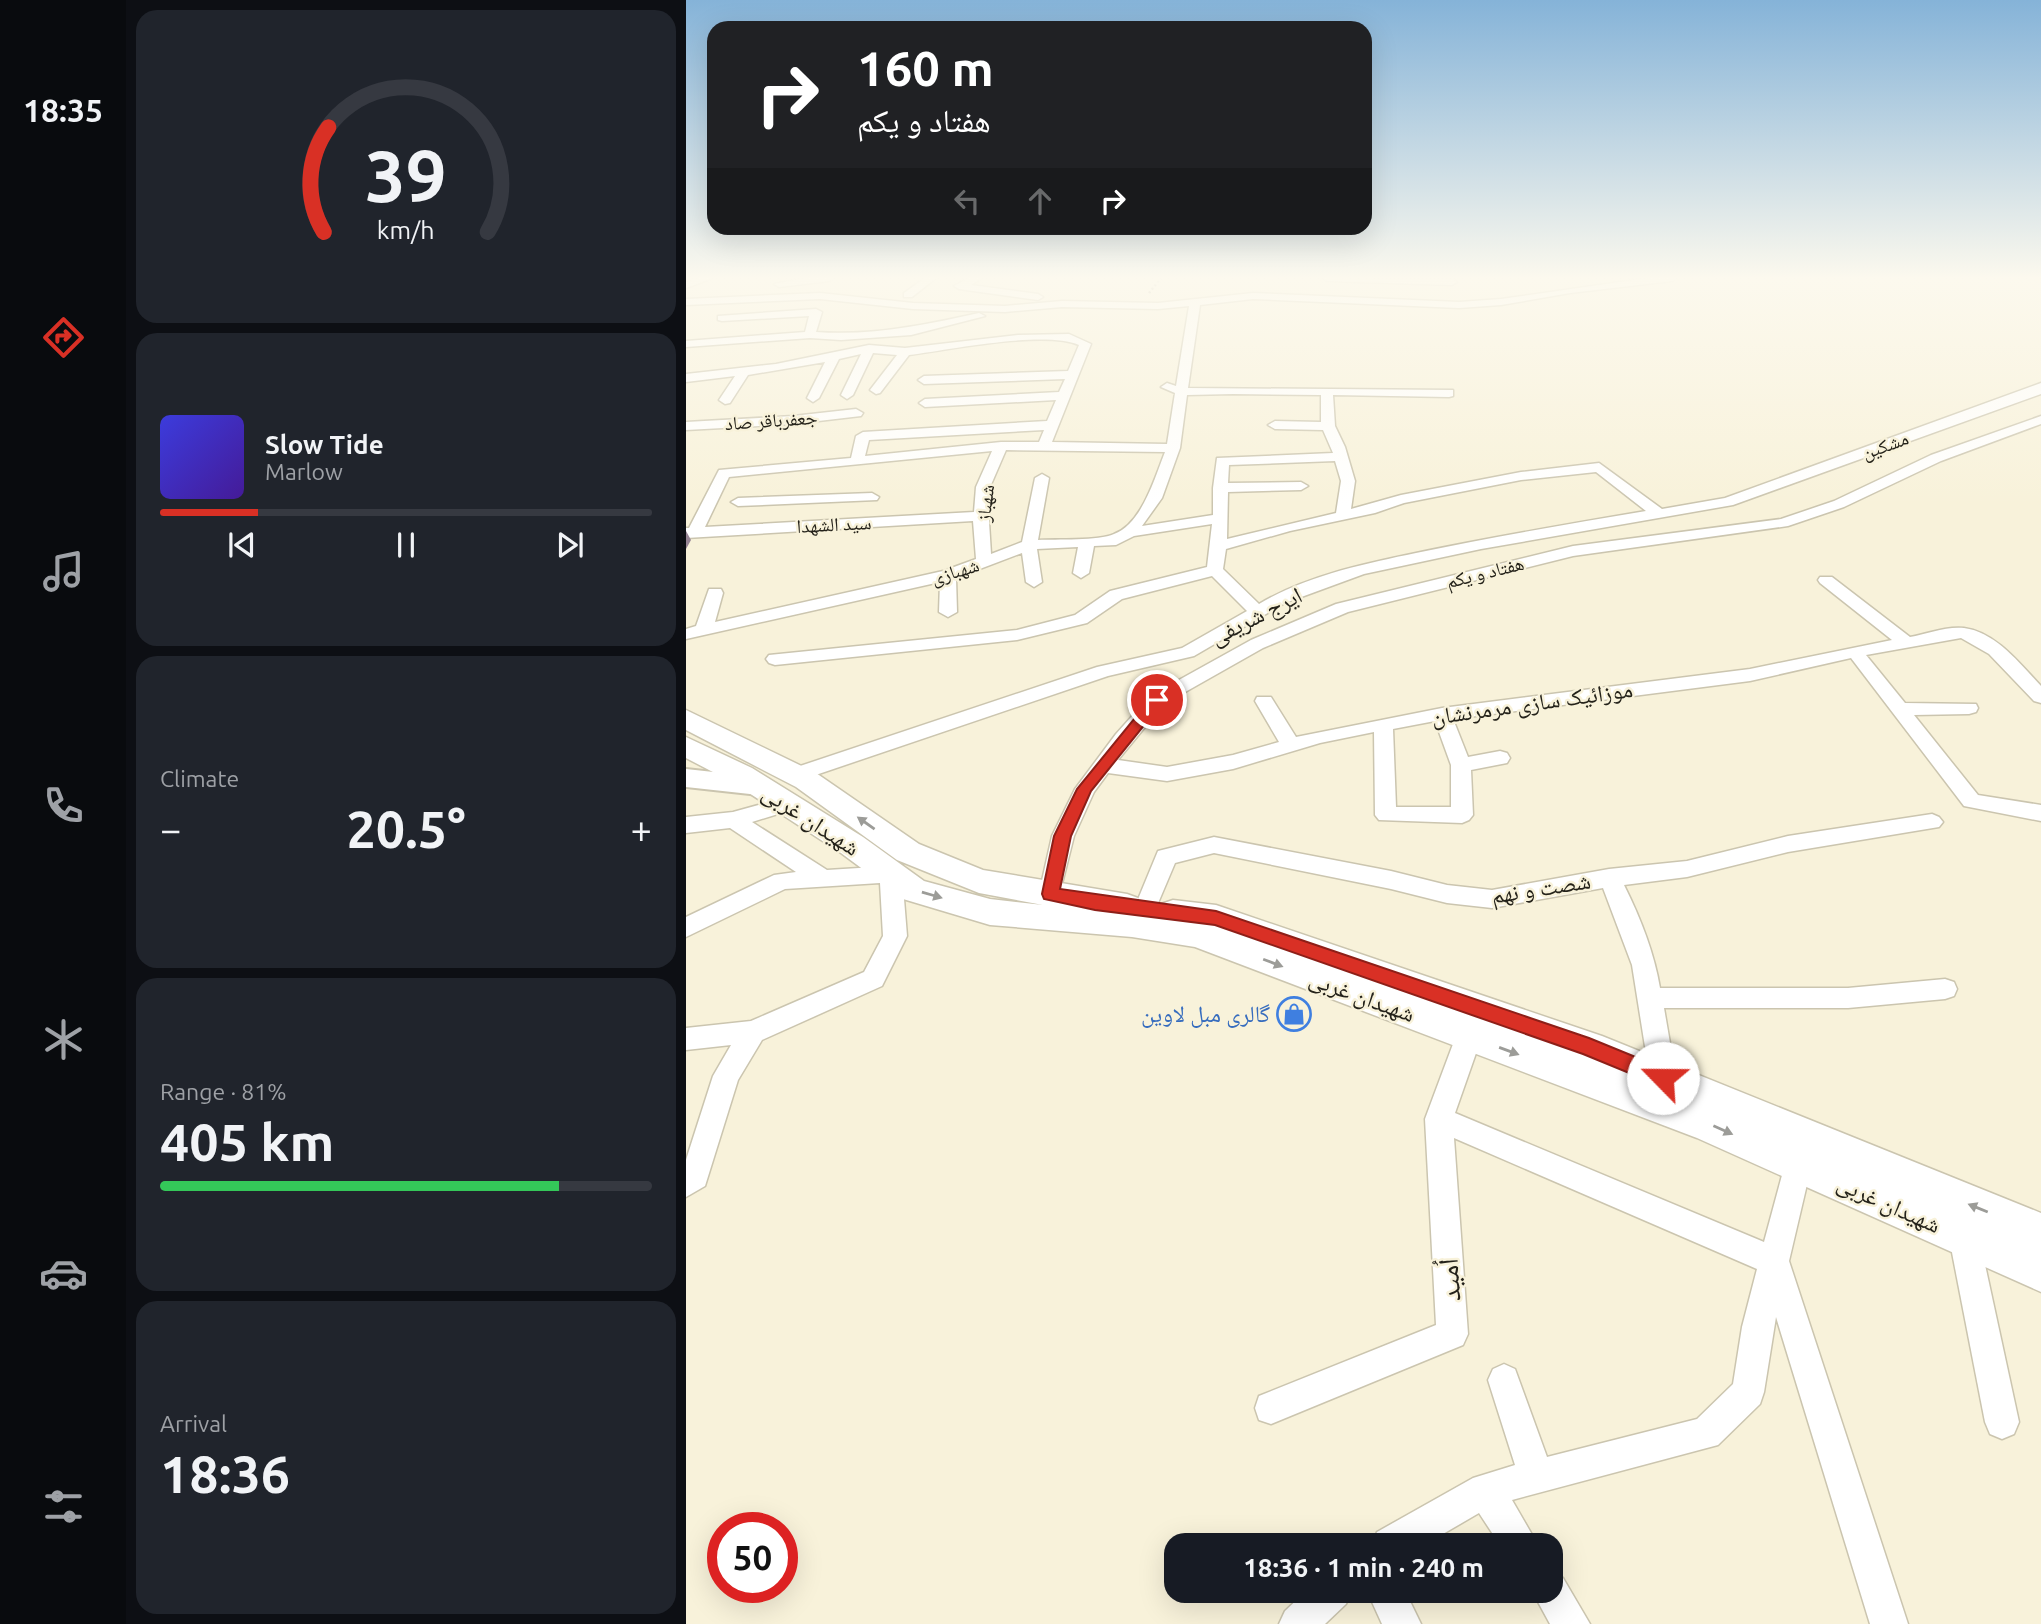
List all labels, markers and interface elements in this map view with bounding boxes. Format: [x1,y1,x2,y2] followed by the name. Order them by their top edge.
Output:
[857,40,994,95] text: 160 m
[742,49,833,140] icon: right
[23,92,103,128] text: 18:35
[857,102,991,138] text: هفتاد و یکم
[365,135,447,217] text: 39
[948,182,986,220] icon: left
[1021,182,1059,220] icon: ahead
[1094,182,1132,220] icon: right
[377,216,435,244] text: km/h
[39,313,88,362] icon: directions
[724,406,818,435] street label: جعفرباقر صاد
[1859,426,1912,464] street label: مشکین
[265,430,384,459] text: Slow Tide
[265,459,343,484] text: Marlow
[972,483,999,524] street label: شهباز
[796,511,872,538] street label: سید الشهدا
[223,526,261,564] icon: previous
[387,526,425,564] icon: pause
[551,526,589,564] icon: next
[39,547,88,596] icon: music
[1444,552,1527,594] street label: هفتاد و یکم
[928,553,982,590] street label: شهبازی
[1206,582,1307,652] street label: ایرج شریفی
[1127,670,1187,730] pin
[1430,676,1634,731] street label: موزائیک سازی مرمرنشان
[1138,681,1176,719] icon: arrive
[160,766,239,791] text: Climate
[757,779,864,862] street label: شهیدان غربی
[39,781,88,830] icon: phone
[346,800,466,858] text: 20.5°
[160,808,181,850] text: −
[631,808,652,850] text: +
[857,816,875,830] one-way arrow
[1489,867,1593,912] street label: شصت و نهم
[922,890,944,901] one-way arrow
[1263,958,1284,969] one-way arrow
[1305,965,1418,1028] street label: شهیدان غربی
[1275,995,1313,1033] shop icon: گالری مبل لاوین
[1141,1001,1270,1028] place label: گالری مبل لاوین
[39,1015,88,1064] icon: climate
[1626,1041,1700,1115] position arrow
[1499,1046,1520,1057] one-way arrow
[160,1079,287,1104] text: Range · 81%
[160,1113,334,1171] text: 405 km
[1712,1125,1733,1136] one-way arrow
[1833,1170,1945,1239] street label: شهیدان غربی
[1967,1202,1988,1213] one-way arrow
[39,1249,88,1298] icon: car
[1432,1258,1467,1302] street label: اُمید
[160,1411,227,1436] text: Arrival
[160,1445,290,1503] text: 18:36
[39,1482,88,1531] icon: filters
[707,1512,798,1603] speed limit sign: 50
[1243,1553,1484,1582] text: 18:36 · 1 min · 240 m

